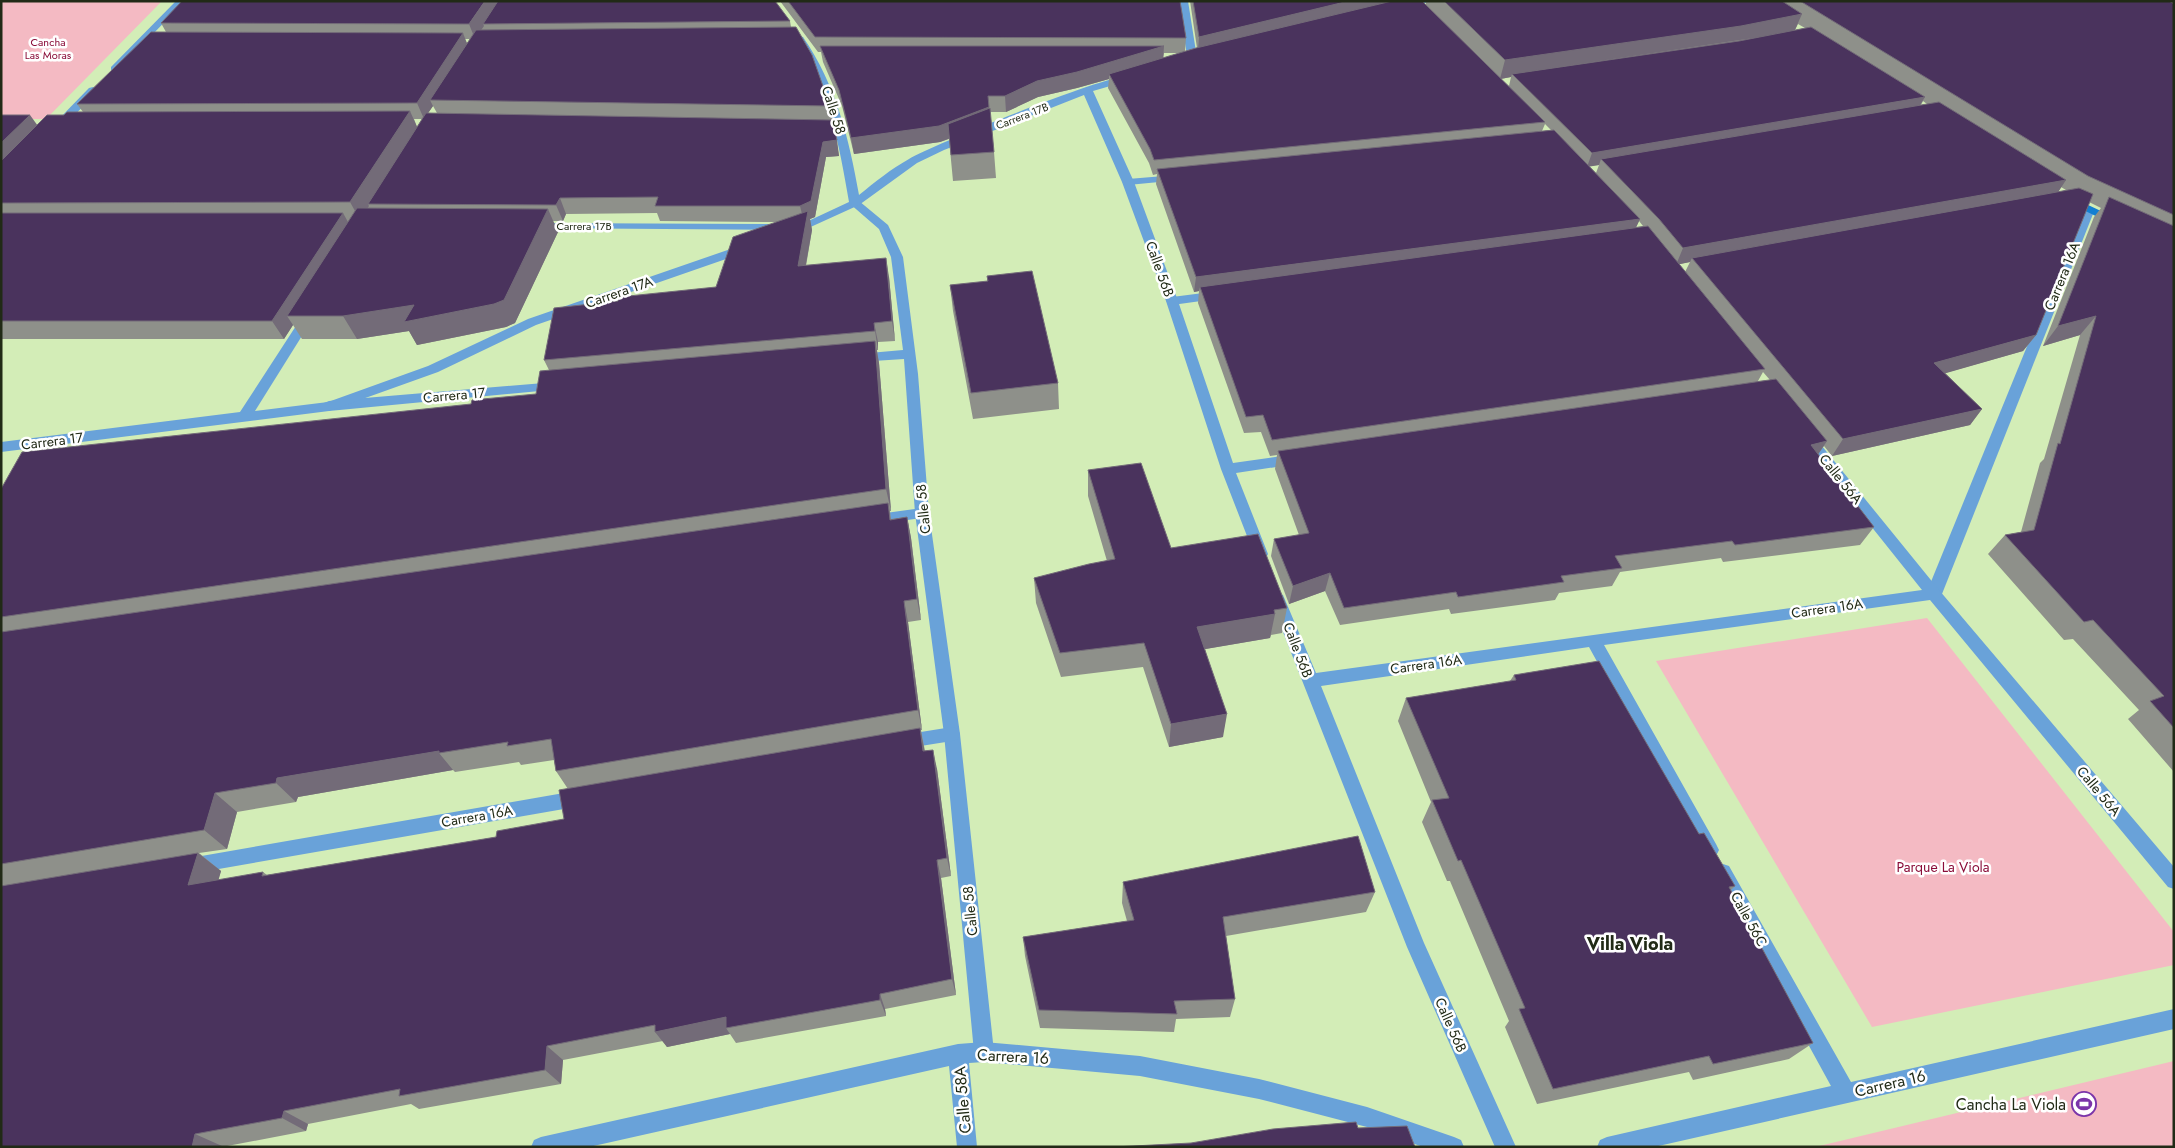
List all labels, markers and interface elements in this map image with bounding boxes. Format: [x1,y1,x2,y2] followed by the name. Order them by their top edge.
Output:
[25,34,72,63] park label: Cancha Las Moras
[817,83,851,137] street label: Calle 58
[993,99,1051,133] street label: Carrera 17B
[556,218,612,234] street label: Carrera 17B
[1141,238,1179,300] street label: Calle 56B
[2039,238,2085,313] street label: Carrera 16A
[583,271,656,313] street label: Carrera 17A
[422,382,487,408] street label: Carrera 17
[20,427,85,455] street label: Carrera 17
[1815,450,1868,509] street label: Calle 56A
[910,483,936,535] street label: Calle 58
[1790,593,1865,623] street label: Carrera 16A
[1278,619,1318,681] street label: Calle 56B
[1389,649,1464,679] street label: Carrera 16A
[2072,762,2126,821] street label: Calle 56A
[440,800,515,832] street label: Carrera 16A
[1896,857,1990,877] park label: Parque La Viola
[957,885,983,937] street label: Calle 58
[1726,888,1772,950] street label: Calle 56C
[1586,931,1673,957] district label: Villa Viola
[1430,994,1472,1056] street label: Calle 56B
[976,1043,1050,1070] street label: Carrera 16
[1852,1064,1928,1103] street label: Carrera 16
[948,1065,977,1134] street label: Calle 58A
[2071,1091,2097,1117] sports icon: Cancha La Viola
[1956,1093,2066,1116] place label: Cancha La Viola

